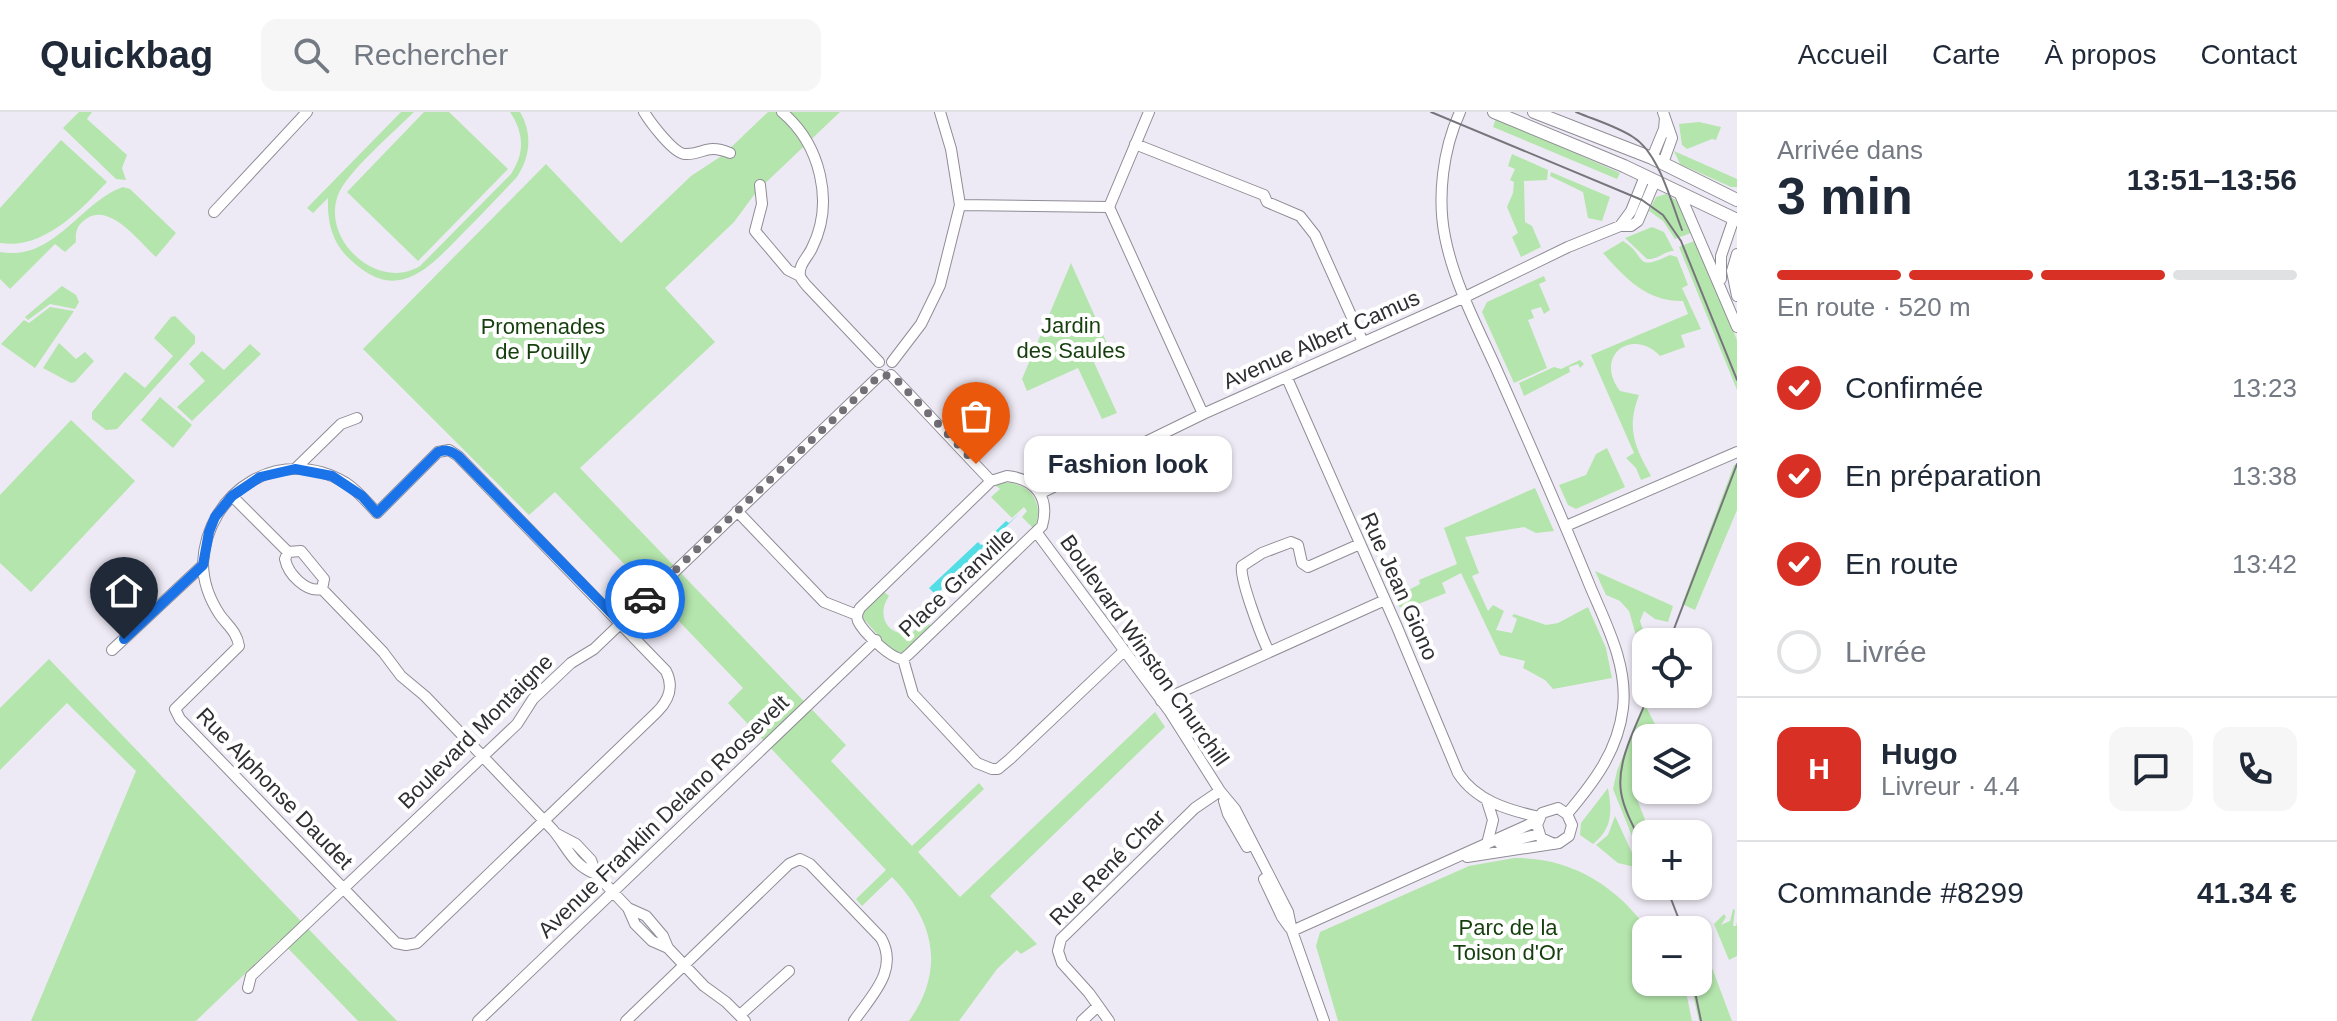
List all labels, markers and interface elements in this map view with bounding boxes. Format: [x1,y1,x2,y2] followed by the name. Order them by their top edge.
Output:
[261,19,821,91] search box
[289,33,333,77] icon: search
[40,34,213,76] text: Quickbag
[353,38,508,71] text: Rechercher
[1798,39,1888,70] text: Accueil
[1932,39,2000,70] text: Carte
[2044,39,2157,70] text: À propos
[2201,39,2297,70] text: Contact
[1777,135,1923,165] text: Arrivée dans
[2127,163,2297,196] text: 13:51–13:56
[1777,167,1913,225] text: 3 min
[1219,285,1423,394] street label: Avenue Albert Camus
[1777,292,1971,322] text: En route · 520 m
[1017,313,1125,363] park label: Jardin des Saules
[481,314,605,364] park label: Promenades de Pouilly
[1777,366,1821,410] icon: check
[1845,371,1983,404] text: Confirmée
[2232,373,2297,403] text: 13:23
[942,382,1010,464] pin
[954,394,998,438] icon: bag
[1024,436,1232,492] callout: Fashion look
[1048,449,1208,479] text: Fashion look
[1777,454,1821,498] icon: check
[1845,459,2042,492] text: En préparation
[2232,461,2297,491] text: 13:38
[1356,508,1443,664] street label: Rue Jean Giono
[894,523,1019,642] street label: Place Granville
[1055,530,1234,771] street label: Boulevard Winston Churchill
[1777,542,1821,586] icon: check
[1845,547,1958,580] text: En route
[2232,549,2297,579] text: 13:42
[90,557,158,639] pin
[605,559,685,639] courier
[102,569,146,613] icon: home
[623,577,667,621] icon: car
[1632,628,1712,996] map controls
[1632,628,1712,708] button: locate
[1845,635,1927,668] text: Livrée
[393,649,558,814] street label: Boulevard Montaigne
[533,690,794,943] street label: Avenue Franklin Delano Roosevelt
[191,703,358,874] street label: Rue Alphonse Daudet
[1632,724,1712,804] button: layers
[2109,727,2193,811] button: chat
[2213,727,2297,811] button: phone
[1881,737,1958,770] text: Hugo
[1808,752,1830,785] text: H
[1881,771,2020,801] text: Livreur · 4.4
[1044,804,1170,930] street label: Rue René Char
[1632,820,1712,900] button: +
[1777,876,2024,909] text: Commande #8299
[2197,876,2297,909] text: 41.34 €
[1453,915,1563,965] park label: Parc de la Toison d'Or
[1632,916,1712,996] button: −

